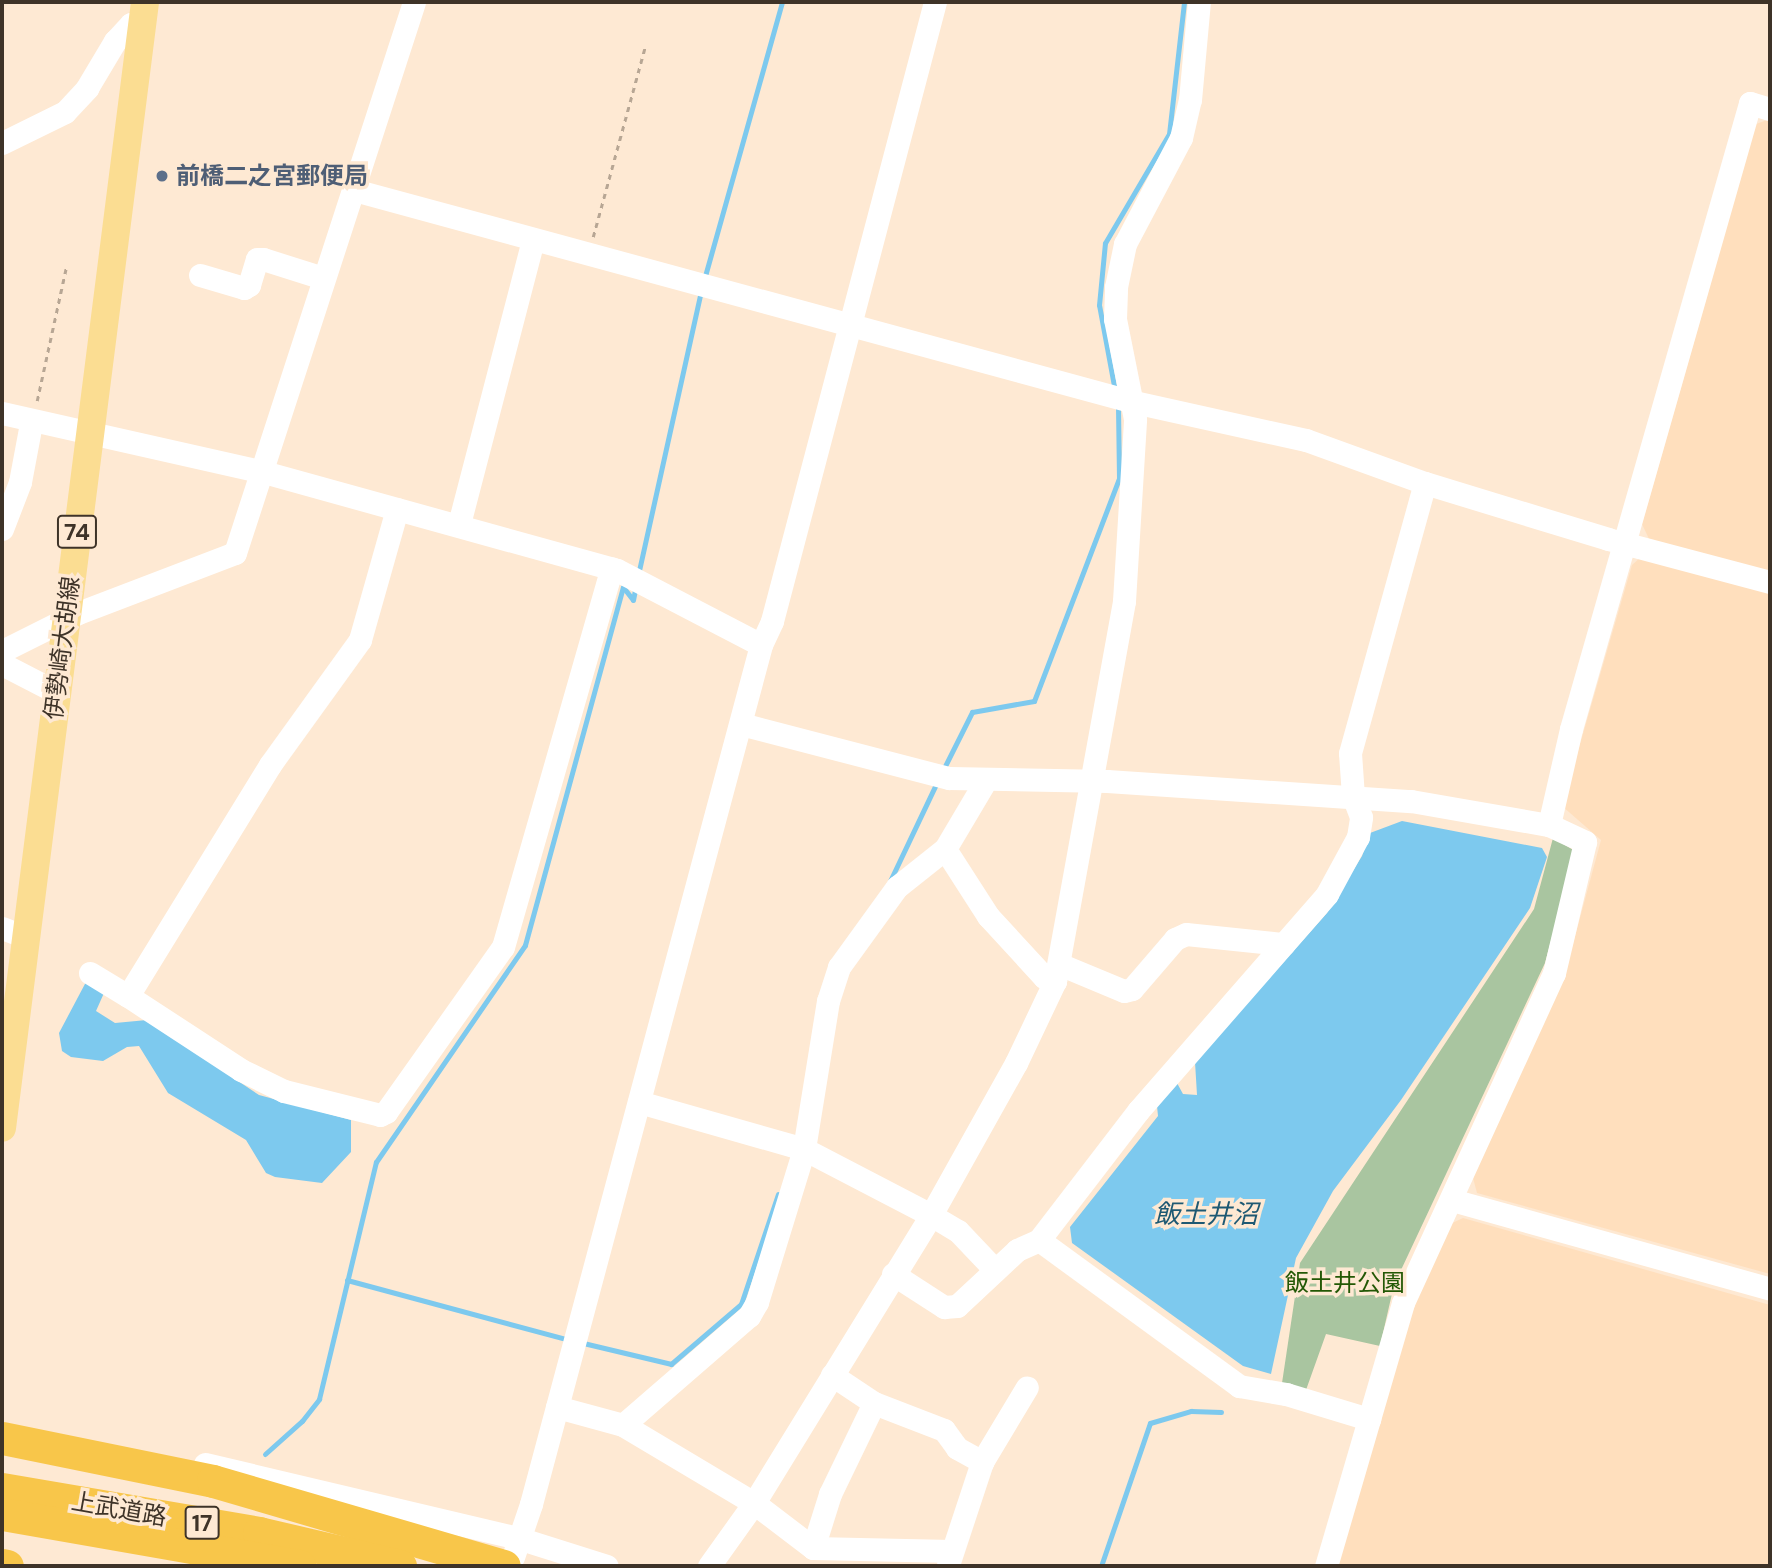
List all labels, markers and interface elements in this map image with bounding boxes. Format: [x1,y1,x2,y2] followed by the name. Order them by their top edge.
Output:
[176,162,368,190] place label: 前橋二之宮郵便局
[154,168,170,184] marker: 前橋二之宮郵便局
[56,512,98,552] road number: 74
[39,575,85,721] street label: 伊勢崎大胡線
[1154,1199,1258,1231] water label: 飯土井沼
[1285,1269,1405,1297] park label: 飯土井公園
[69,1486,169,1532] street label: 上武道路
[184,1504,220,1542] road number: 17

